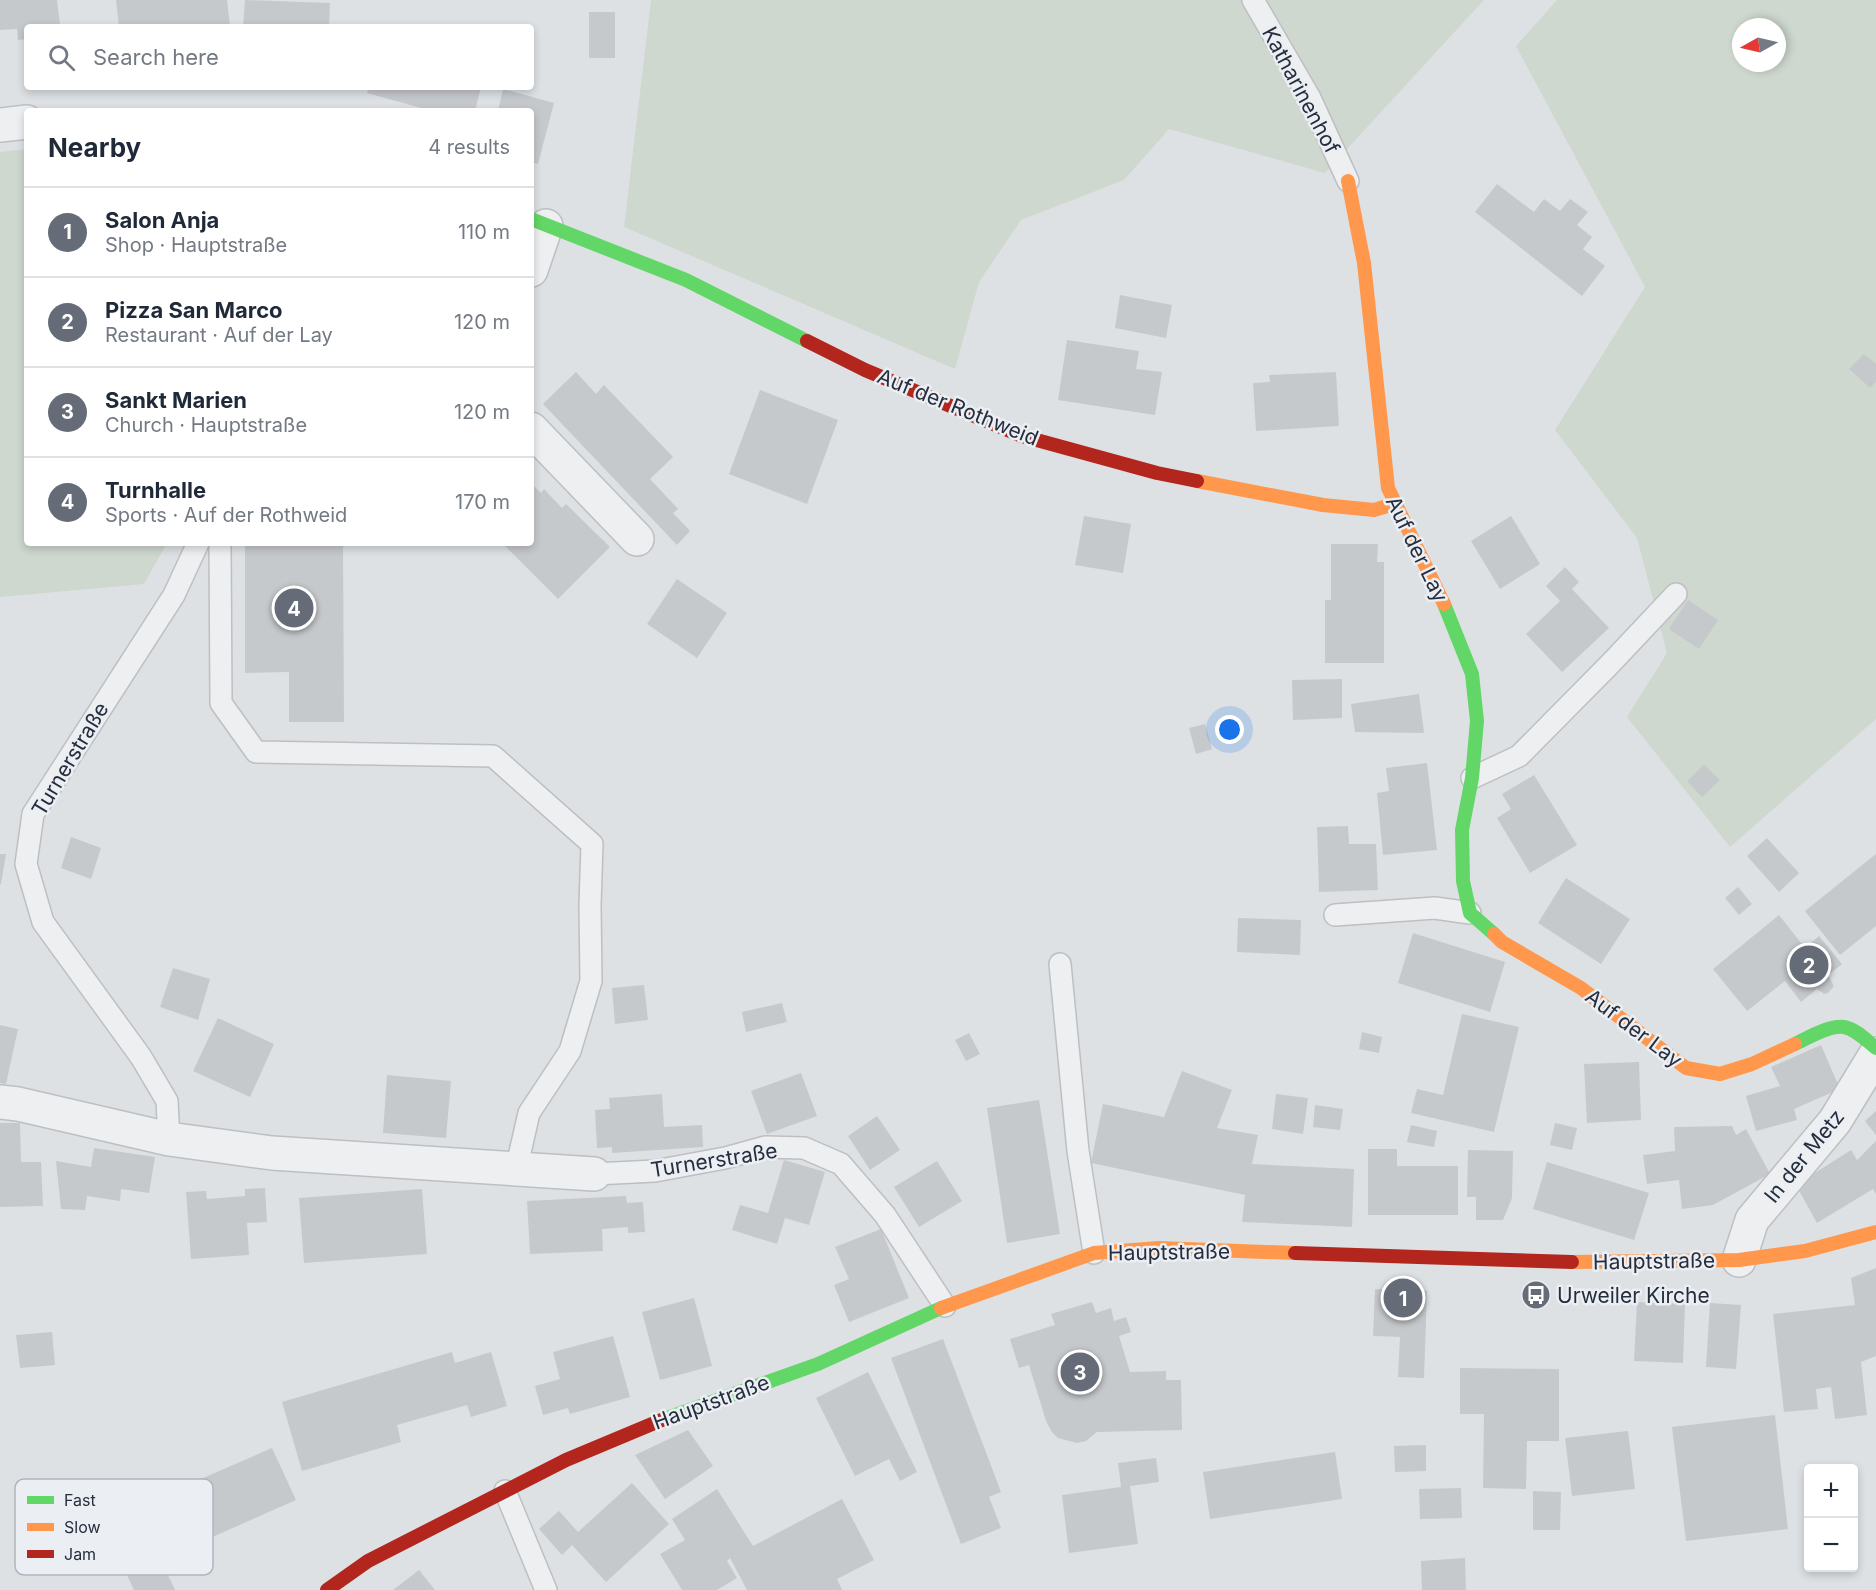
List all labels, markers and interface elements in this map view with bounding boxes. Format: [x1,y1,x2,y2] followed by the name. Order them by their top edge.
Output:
[1732,18,1786,72] north arrow
[1257,22,1345,158] street label: Katharinenhof
[24,24,534,90] search box
[45,41,78,74] icon: search
[93,44,219,70] text: Search here
[48,132,141,163] text: Nearby
[428,135,510,159] text: 4 results
[105,207,219,233] text: Salon Anja
[63,220,72,244] text: 1
[458,220,510,244] text: 110 m
[105,233,287,257] text: Shop · Hauptstraße
[105,297,283,323] text: Pizza San Marco
[61,310,74,334] text: 2
[454,310,510,334] text: 120 m
[105,323,333,347] text: Restaurant · Auf der Lay
[874,363,1042,451] street label: Auf der Rothweid
[105,387,247,413] text: Sankt Marien
[61,400,74,424] text: 3
[454,400,510,424] text: 120 m
[105,413,307,437] text: Church · Hauptstraße
[105,477,206,503] text: Turnhalle
[61,490,74,514] text: 4
[455,490,510,514] text: 170 m
[1381,492,1453,606] street label: Auf der Lay
[105,503,347,527] text: Sports · Auf der Rothweid
[274,586,314,630] pin: 4
[26,698,114,820] street label: Turnerstraße
[1215,715,1244,744] your location
[1790,942,1828,988] pin: 2
[1581,984,1687,1073] street label: Auf der Lay
[1759,1104,1849,1208] street label: In der Metz
[649,1138,779,1182] street label: Turnerstraße
[1108,1238,1230,1266] street label: Hauptstraße
[1593,1247,1715,1275] street label: Hauptstraße
[1384,1276,1422,1320] pin: 1
[1520,1279,1552,1311] bus stop icon: Urweiler Kirche
[1557,1283,1710,1308] place label: Urweiler Kirche
[1060,1350,1100,1394] pin: 3
[649,1369,773,1435] street label: Hauptstraße
[1804,1464,1858,1572] map controls
[1804,1464,1858,1518] button: +
[15,1479,213,1575] legend
[64,1490,96,1510] text: Fast
[64,1517,101,1537] text: Slow
[1804,1518,1858,1572] button: −
[64,1544,96,1564] text: Jam

